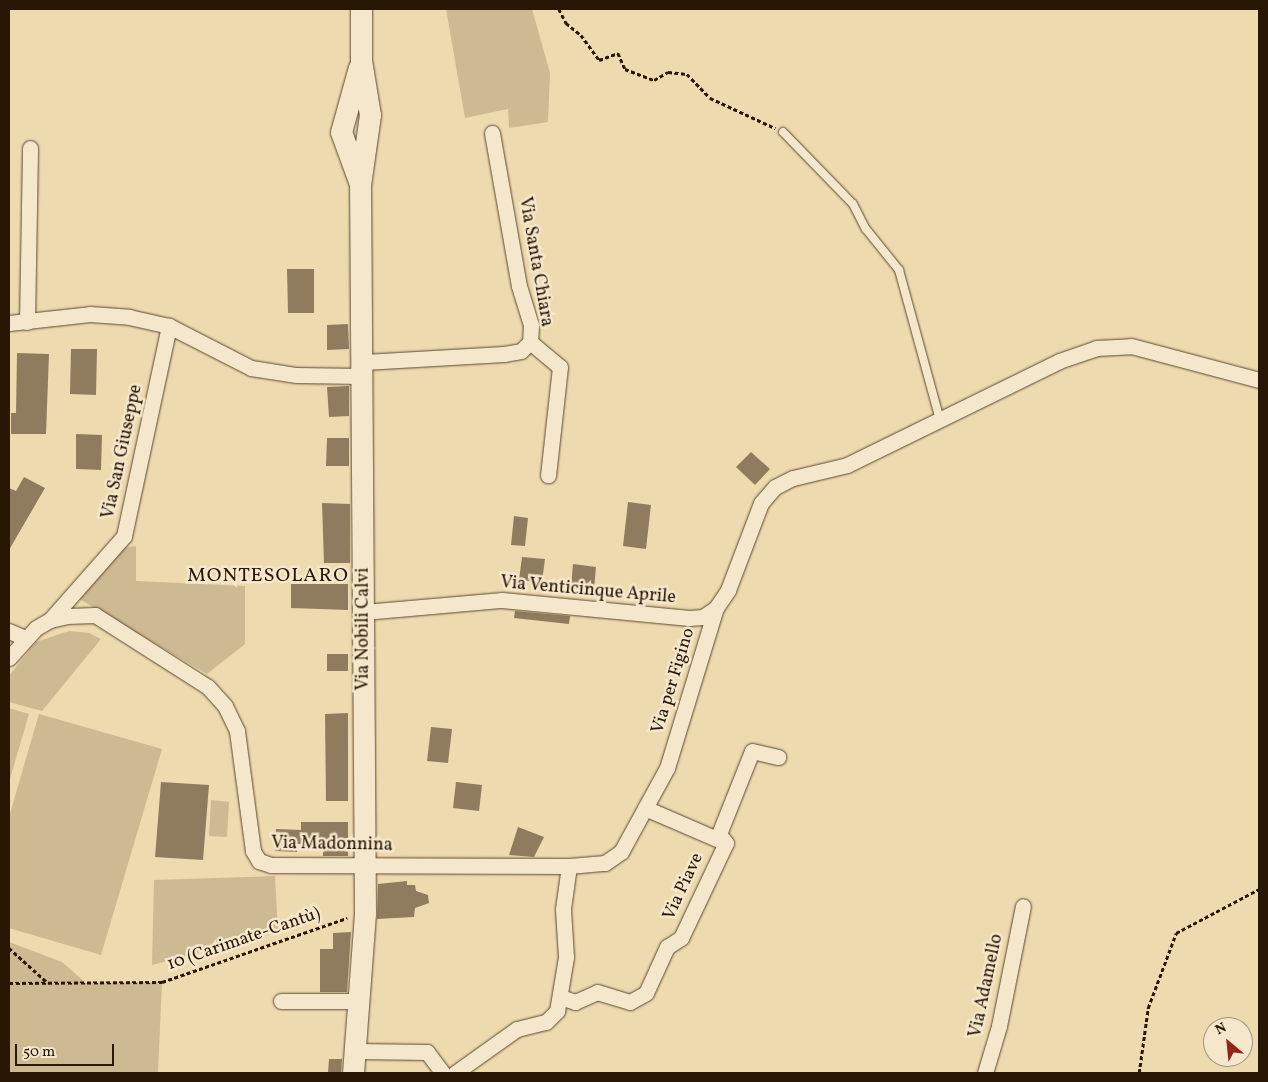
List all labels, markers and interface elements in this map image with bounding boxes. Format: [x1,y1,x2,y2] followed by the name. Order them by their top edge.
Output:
[513,195,557,329] street label: Via Santa Chiara
[98,383,148,521] street label: Via San Giuseppe
[186,564,350,588] district label: MONTESOLARO
[353,568,375,690] street label: Via Nobili Calvi
[499,573,677,609] street label: Via Venticinque Aprile
[648,626,700,736] street label: Via per Figino
[271,833,393,857] street label: Via Madonnina
[659,850,709,924] street label: Via Piave
[165,904,323,976] street label: 10 (Carimate-Cantù)
[965,932,1009,1040] street label: Via Adamello
[1203,1017,1253,1067] north arrow
[1212,1018,1230,1040] text: N
[18,1034,116,1066] scale bar
[23,1042,55,1063] text: 50 m

